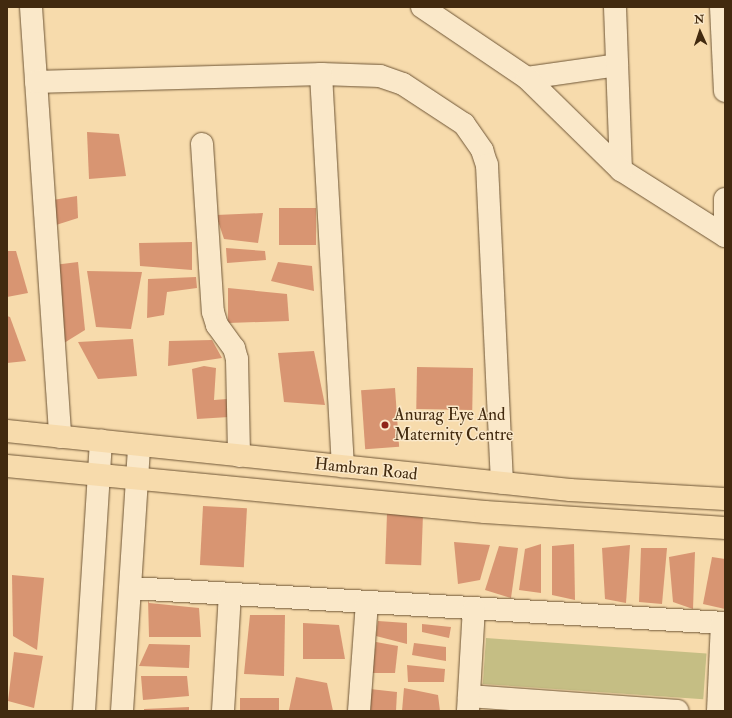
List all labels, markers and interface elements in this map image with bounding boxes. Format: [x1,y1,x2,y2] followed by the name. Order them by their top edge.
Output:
[680,12,720,52] north arrow
[694,13,705,26] text: N
[394,405,513,445] place label: Anurag Eye And Maternity Centre
[379,419,391,431] marker: Anurag Eye And Maternity Centre
[313,453,419,485] street label: Hambran Road

